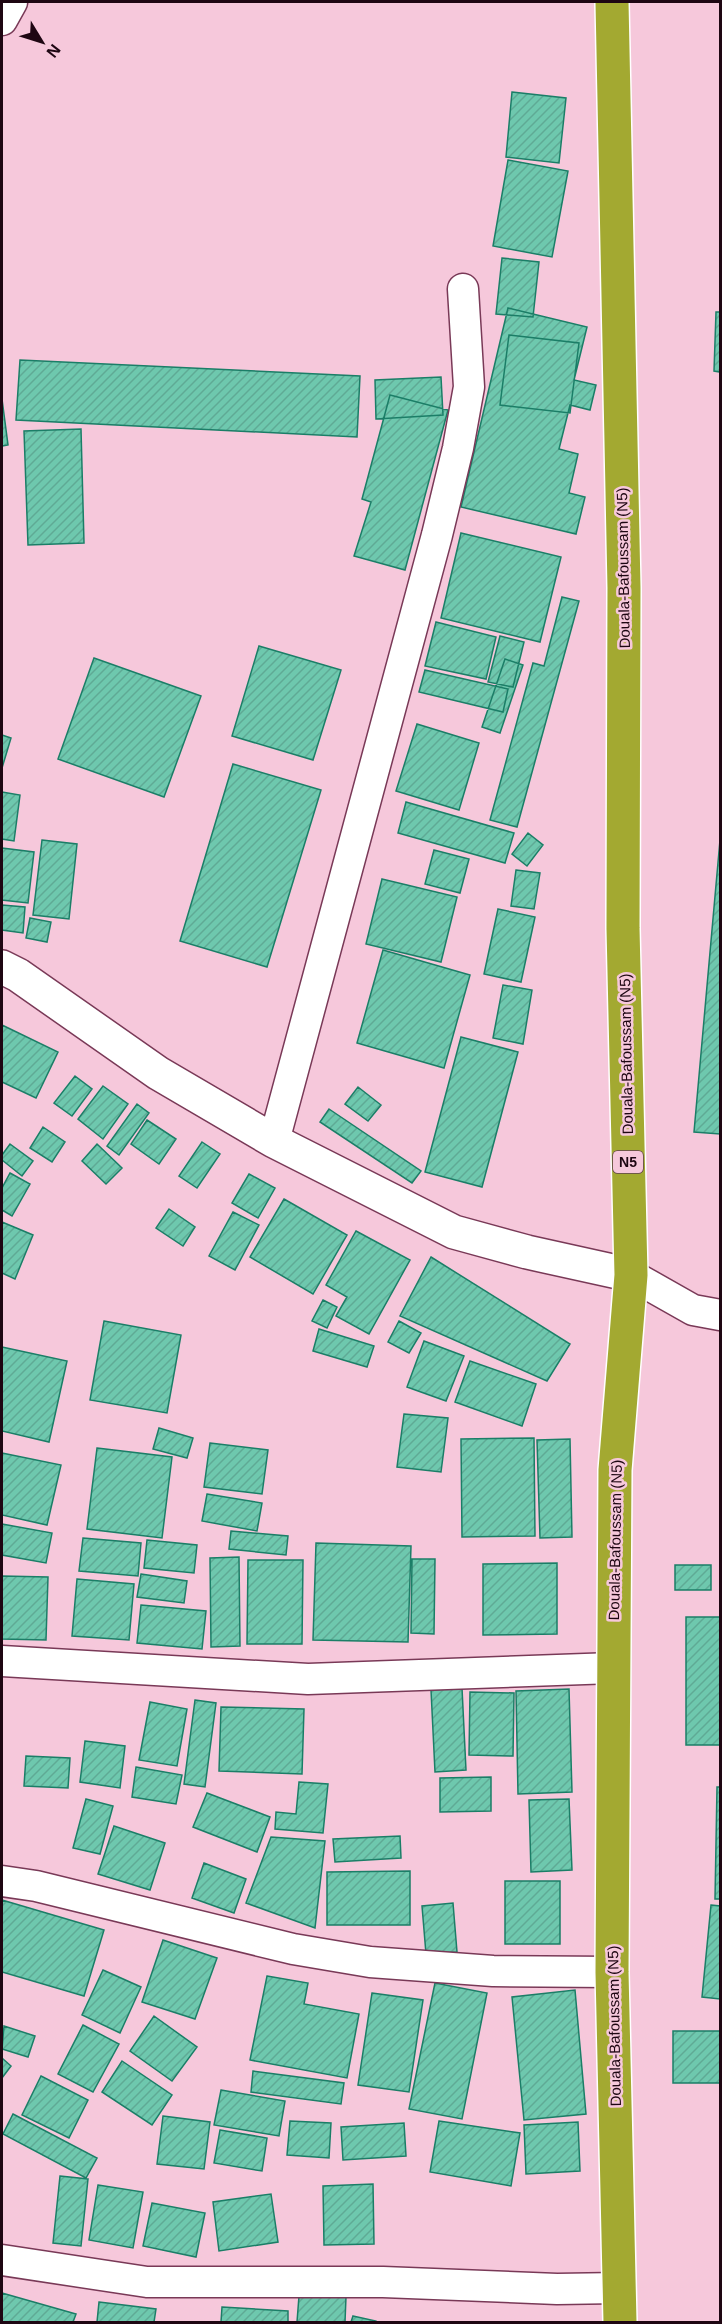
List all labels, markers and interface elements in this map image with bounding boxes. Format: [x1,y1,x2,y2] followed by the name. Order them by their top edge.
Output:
[12,12,72,72] north arrow
[43,41,64,61] text: N
[613,487,633,649] street label: Douala-Bafoussam (N5)
[616,973,636,1135] street label: Douala-Bafoussam (N5)
[613,1151,643,1173] road number: N5
[605,1459,625,1621] street label: Douala-Bafoussam (N5)
[604,1945,624,2107] street label: Douala-Bafoussam (N5)

